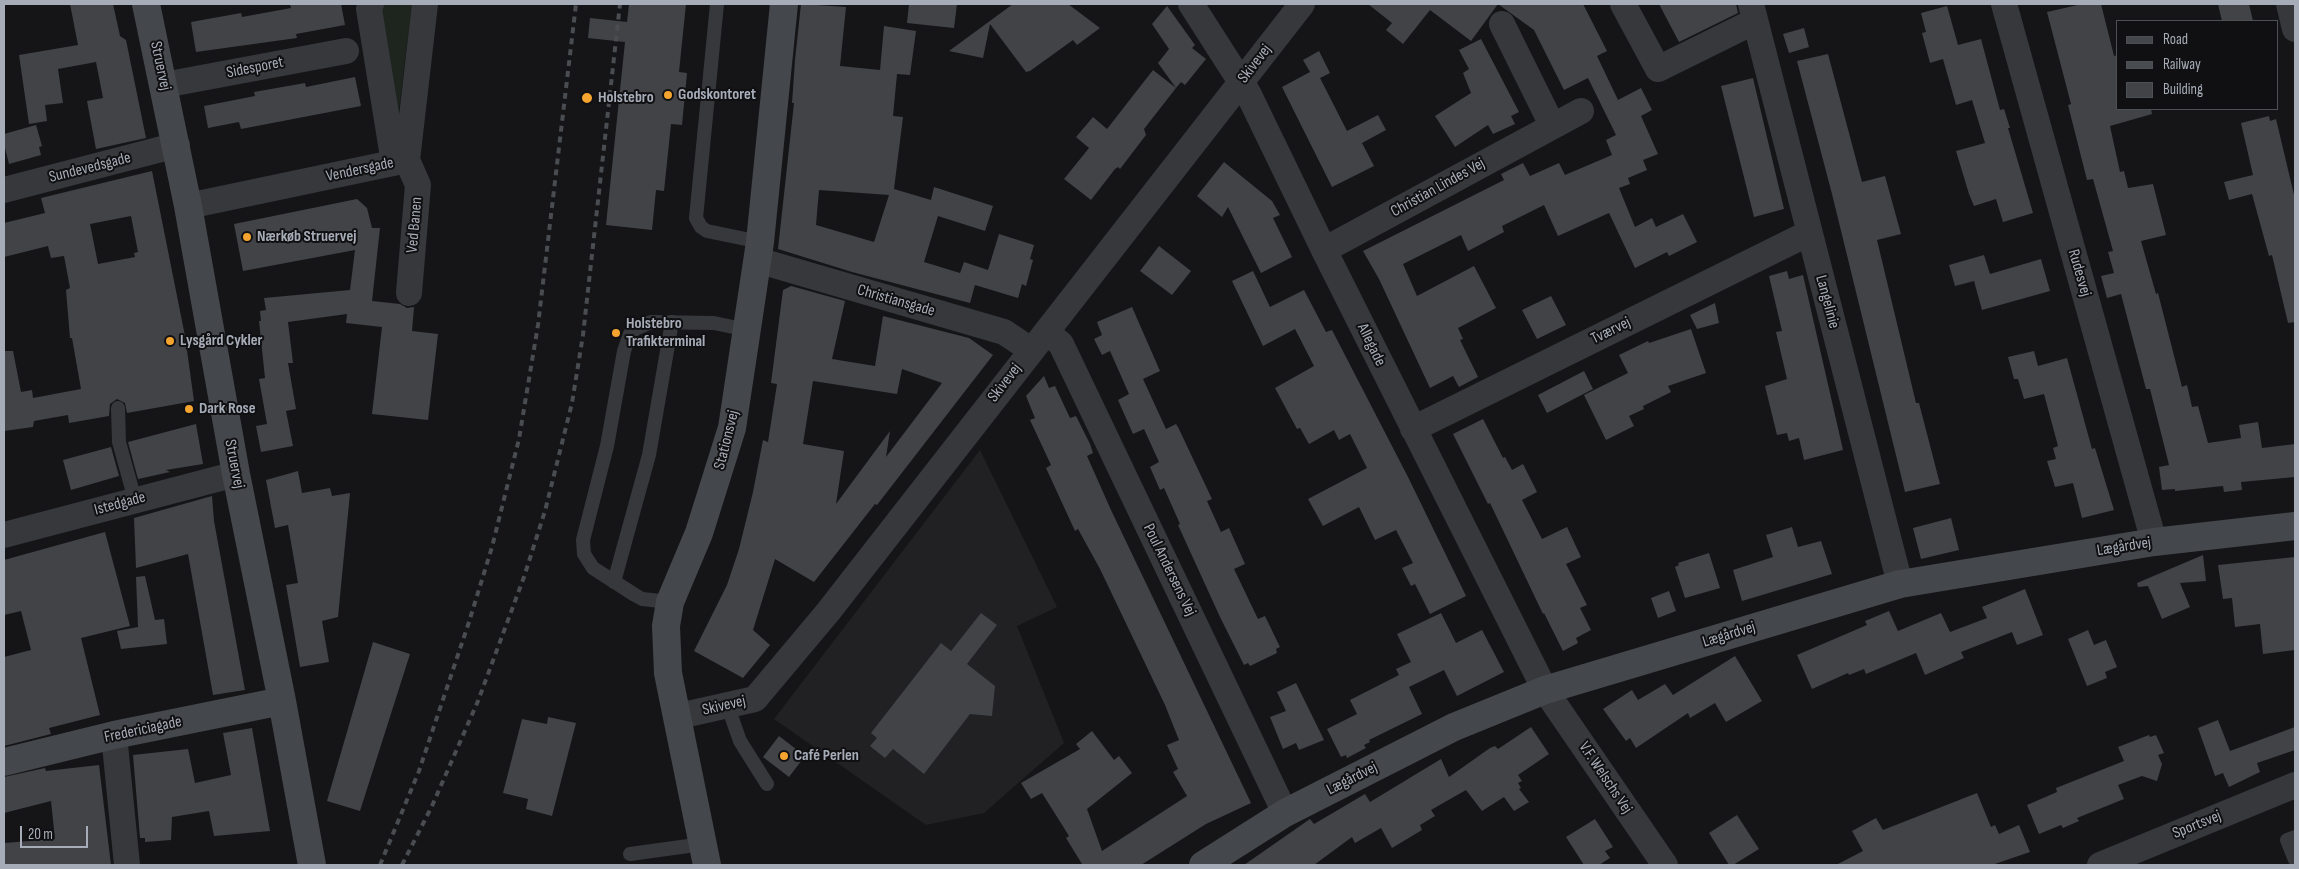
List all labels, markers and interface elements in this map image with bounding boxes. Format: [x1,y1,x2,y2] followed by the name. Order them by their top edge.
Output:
[2116,20,2279,110] legend
[2163,30,2188,49] text: Road
[145,40,175,92] street label: Struervej
[1234,41,1276,87] street label: Skivevej
[225,53,285,83] street label: Sidesporet
[2163,55,2201,74] text: Railway
[2163,80,2203,99] text: Building
[678,85,756,105] place label: Godskontoret
[598,88,654,108] place label: Holstebro
[662,89,674,101] marker: Godskontoret
[580,91,594,105] marker: Holstebro
[47,149,133,187] street label: Sundevedsgade
[324,153,396,187] street label: Vendersgade
[1388,154,1488,222] street label: Christian Lindes Vej
[403,196,427,254] street label: Ved Banen
[257,227,356,247] place label: Nærkøb Struervej
[241,231,253,243] marker: Nærkøb Struervej
[2063,247,2095,299] street label: Rudesvej
[1811,273,1843,331] street label: Langelinie
[855,281,937,321] street label: Christiansgade
[1588,313,1634,349] street label: Tværvej
[626,314,705,352] place label: Holstebro Trafikterminal
[1353,321,1389,369] street label: Allegade
[610,327,622,339] marker: Holstebro Trafikterminal
[180,331,263,351] place label: Lysgård Cykler
[164,335,176,347] marker: Lysgård Cykler
[984,360,1026,406] street label: Skivevej
[199,399,256,419] place label: Dark Rose
[183,403,195,415] marker: Dark Rose
[710,408,744,472] street label: Stationsvej
[220,438,248,490] street label: Struervej
[92,488,148,520] street label: Istedgade
[1138,521,1200,619] street label: Poul Andersens Vej
[2096,533,2152,561] street label: Lægårdvej
[1700,618,1758,652] street label: Lægårdvej
[701,692,747,720] street label: Skivevej
[103,712,183,748] street label: Fredericiagade
[1574,739,1636,817] street label: V.F. Welschs Vej
[794,746,859,766] place label: Café Perlen
[778,750,790,762] marker: Café Perlen
[1323,758,1381,800] street label: Lægårdvej
[2170,807,2224,843] street label: Sportsvej
[22,816,90,848] scale bar
[28,825,53,844] text: 20 m

